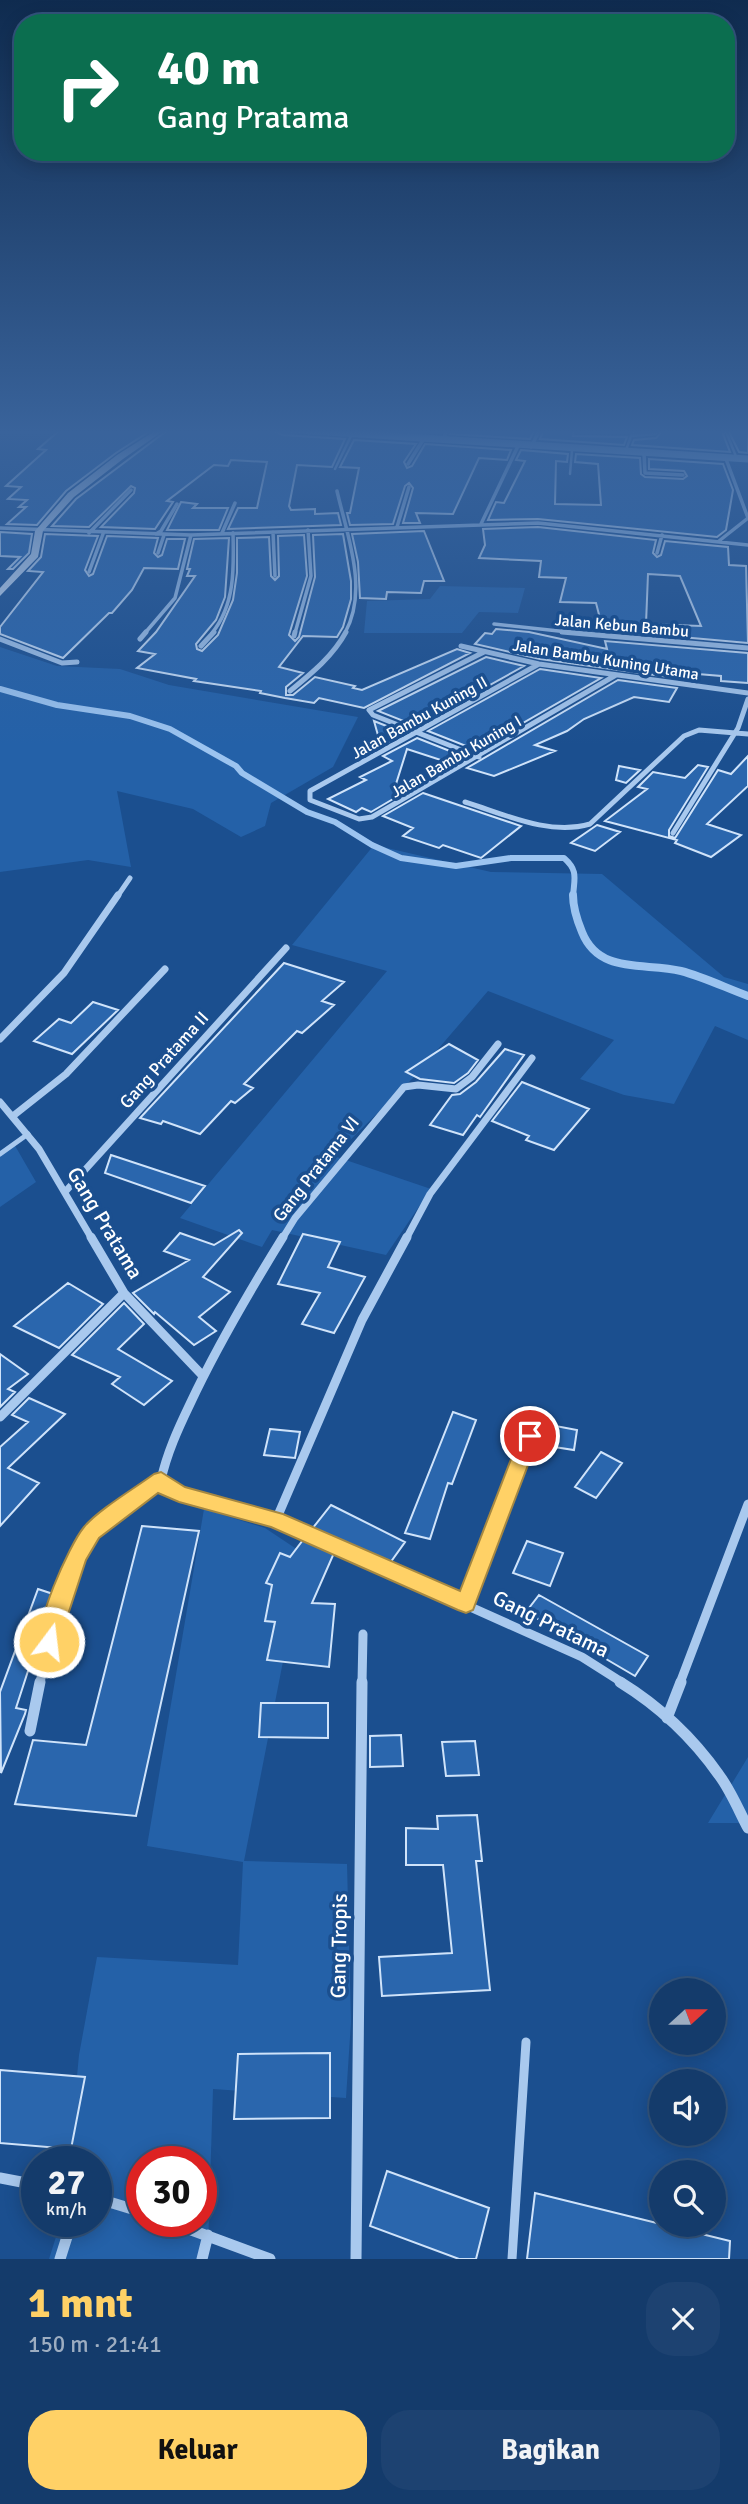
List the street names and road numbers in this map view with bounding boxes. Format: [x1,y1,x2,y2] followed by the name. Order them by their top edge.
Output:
[554,610,690,642] street label: Jalan Kebun Bambu
[511,635,700,685] street label: Jalan Bambu Kuning Utama
[348,672,490,762] street label: Jalan Bambu Kuning II
[387,711,525,801] street label: Jalan Bambu Kuning I
[115,1007,213,1113] street label: Gang Pratama II
[268,1112,364,1226] street label: Gang Pratama VI
[61,1162,149,1284] street label: Gang Pratama
[489,1585,613,1663] street label: Gang Pratama
[325,1893,353,1999] street label: Gang Tropis

